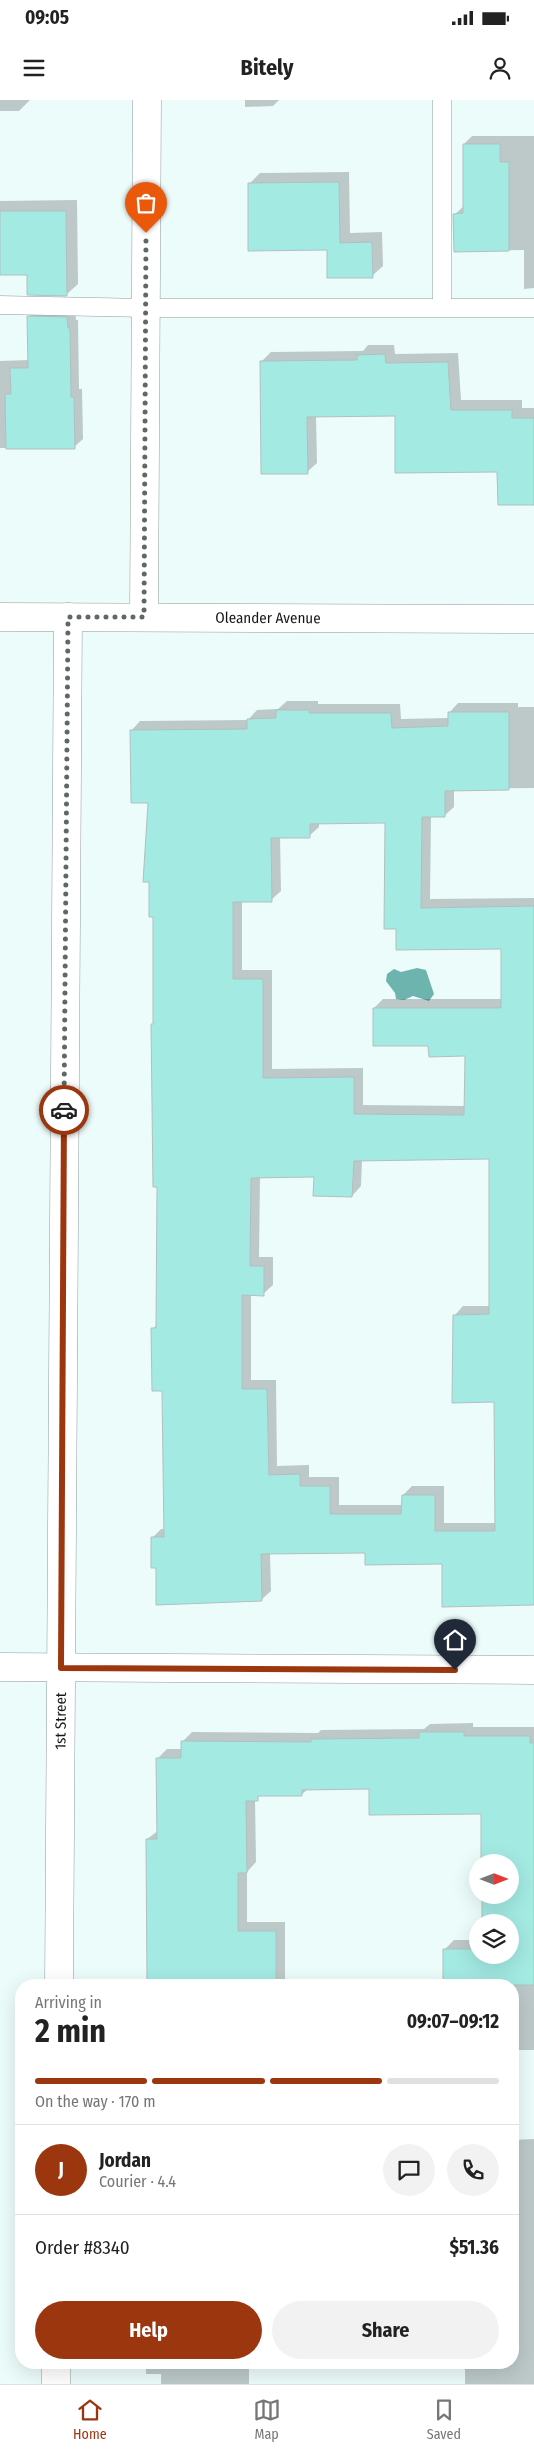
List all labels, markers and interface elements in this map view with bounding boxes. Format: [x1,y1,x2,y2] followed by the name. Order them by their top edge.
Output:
[25,6,69,29] text: 09:05
[20,54,48,82] icon: menu
[241,54,293,81] text: Bitely
[486,54,514,82] icon: person
[125,182,167,233] pin
[132,189,160,217] icon: bag
[215,609,321,627] street label: Oleander Avenue
[39,1085,89,1135] courier
[50,1096,78,1124] icon: car
[434,1619,476,1670] pin
[441,1626,469,1654] icon: home
[52,1692,70,1750] street label: 1st Street
[469,1854,519,1904] north arrow
[469,1854,519,1964] map controls
[469,1914,519,1964] button: layers
[35,1993,102,2012] text: Arriving in
[407,2010,499,2033] text: 09:07–09:12
[35,2012,106,2050] text: 2 min
[35,2092,155,2111] text: On the way · 170 m
[383,2144,435,2196] button: chat
[447,2144,499,2196] button: phone
[99,2149,151,2172] text: Jordan
[58,2158,64,2181] text: J
[99,2172,176,2191] text: Courier · 4.4
[35,2236,130,2259] text: Order #8340
[450,2236,499,2259] text: $51.36
[35,2301,262,2359] button: Help
[272,2301,499,2359] button: Share
[73,2396,107,2443] tab: Home
[253,2396,281,2443] tab: Map
[427,2396,461,2443] tab: Saved

